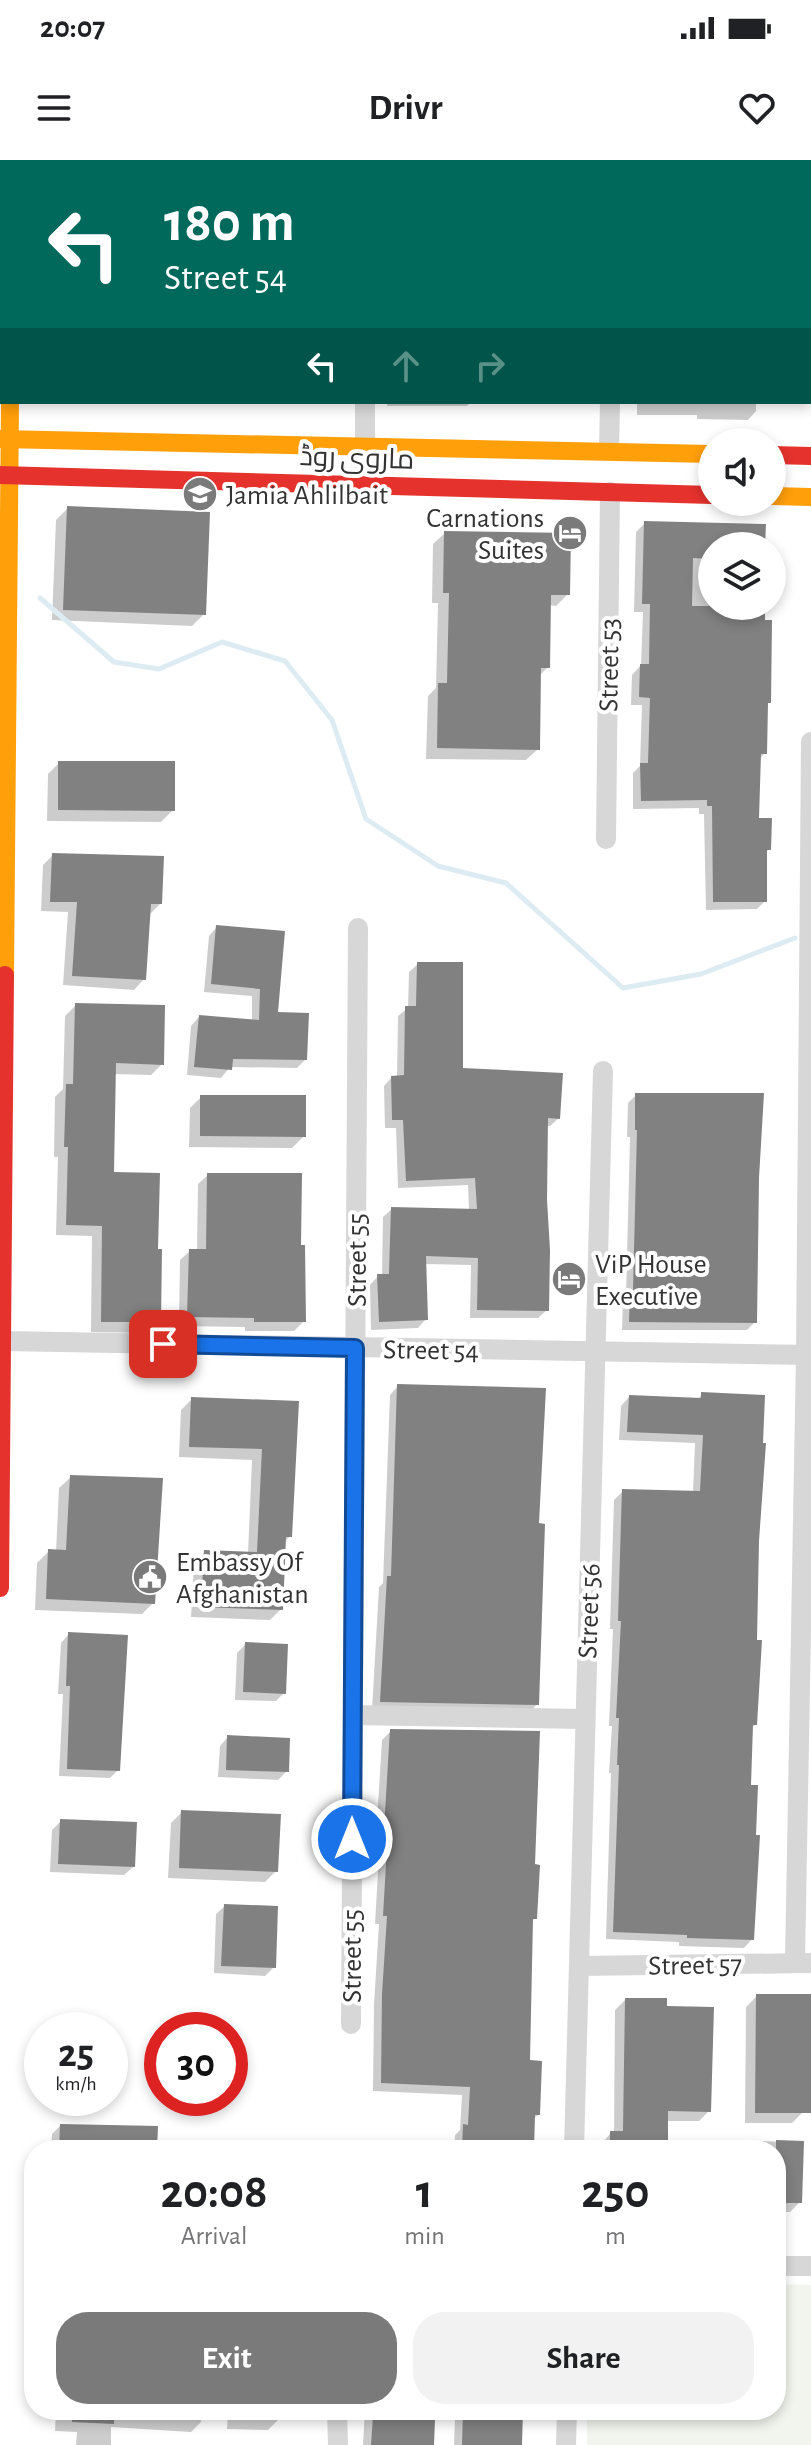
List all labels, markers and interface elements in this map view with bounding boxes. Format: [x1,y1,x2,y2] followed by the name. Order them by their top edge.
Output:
[40,13,105,43] text: 20:07
[32,86,76,130] icon: menu
[735,86,779,130] icon: heart
[369,90,442,126] text: Drivr
[32,192,136,296] icon: left
[164,195,295,251] text: 180 m
[164,260,287,296] text: Street 54
[300,344,344,388] icon: left
[384,344,428,388] icon: ahead
[468,344,512,388] icon: right
[698,428,786,620] map controls
[698,428,786,516] button: sound
[299,443,415,476] street label: ماروی روڈ
[181,475,219,513] school or university icon: Jamia Ahlilbait
[226,482,388,510] place label: Jamia Ahlilbait
[426,505,544,565] place label: Carnations Suites
[551,514,589,552] hotel icon: Carnations Suites
[698,532,786,620] button: layers
[595,618,625,712] street label: Street 53
[344,1213,372,1307] street label: Street 55
[595,1251,707,1311] place label: ViP House Executive
[550,1260,588,1298] hotel icon: ViP House Executive
[129,1310,197,1378] pin
[141,1322,185,1366] icon: arrive
[383,1336,479,1366] street label: Street 54
[176,1549,309,1609] place label: Embassy Of Afghanistan
[131,1558,169,1596] public building icon: Embassy Of Afghanistan
[574,1563,606,1659] street label: Street 56
[310,1797,394,1881] position arrow
[339,1909,367,2003] street label: Street 55
[648,1951,742,1981] street label: Street 57
[144,2012,248,2116] speed limit sign: 30
[58,2034,94,2074] text: 25
[55,2074,97,2094] text: km/h
[160,2169,268,2217] text: 20:08
[416,2169,433,2217] text: 1
[581,2169,650,2217] text: 250
[181,2223,248,2249] text: Arrival
[404,2223,445,2249] text: min
[605,2223,626,2249] text: m
[56,2312,397,2404] button: Exit
[413,2312,754,2404] button: Share

